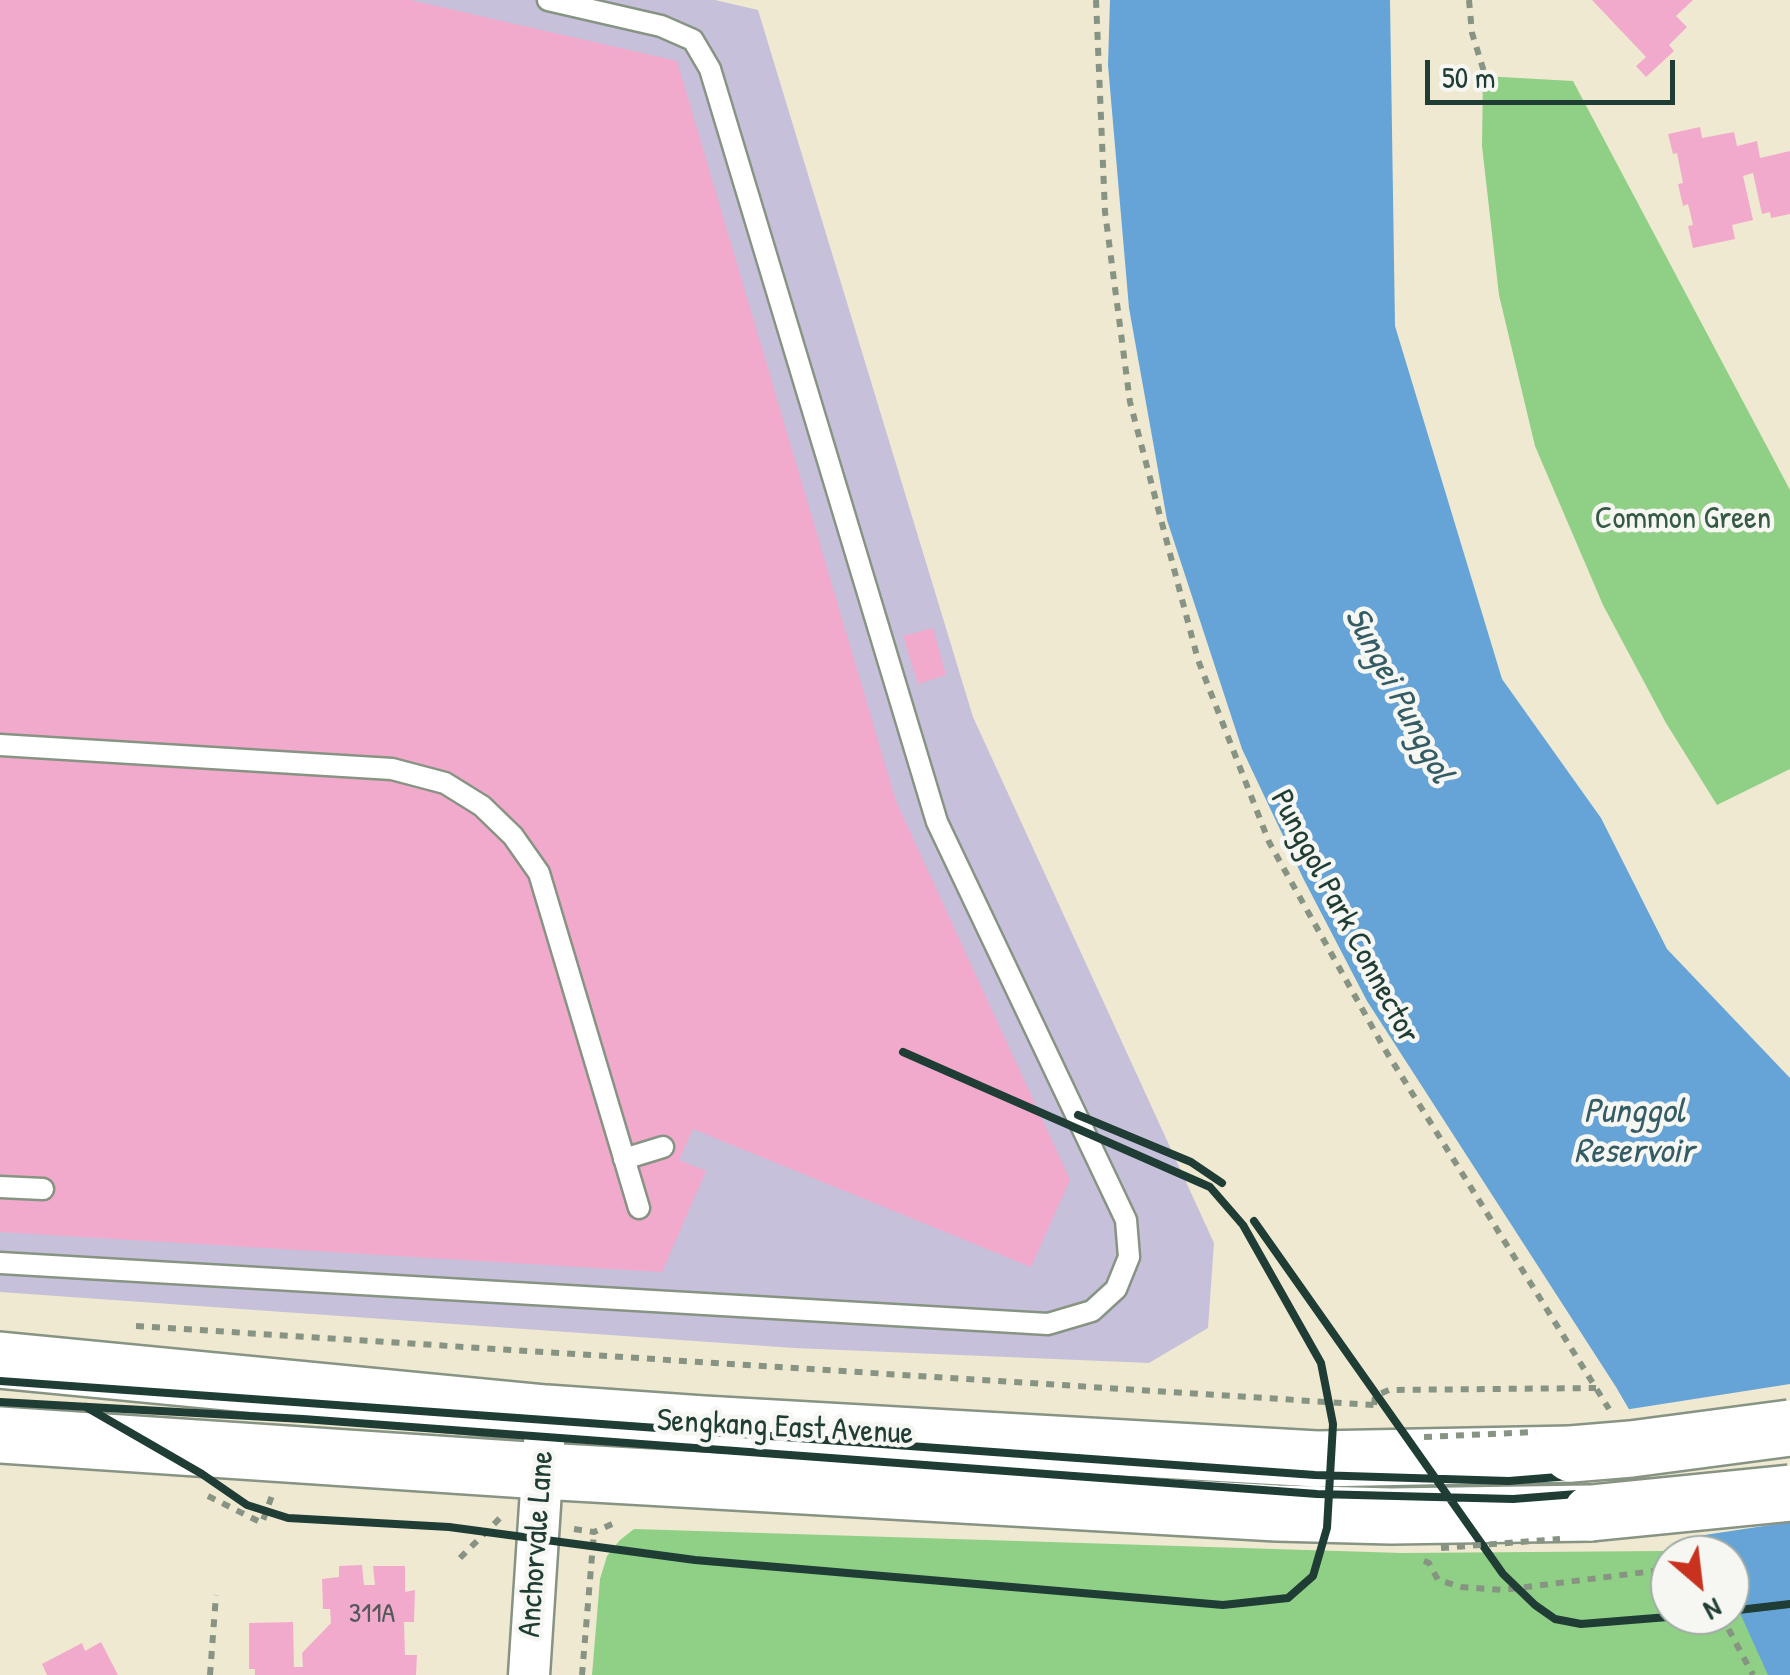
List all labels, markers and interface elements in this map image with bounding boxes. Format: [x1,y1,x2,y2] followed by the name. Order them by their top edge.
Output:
[1430,40,1680,102] scale bar
[1442,57,1495,97] text: 50 m
[1595,500,1771,538] park label: Common Green
[1334,600,1462,790] water label: Sungei Punggol
[1261,784,1427,1050] street label: Punggol Park Connector
[1574,1092,1694,1174] water label: Punggol Reservoir
[656,1402,914,1454] street label: Sengkang East Avenue
[511,1450,563,1638] street label: Anchorvale Lane
[1650,1535,1750,1635] north arrow
[1698,1589,1729,1630] text: N
[349,1598,395,1632] house number: 311A

